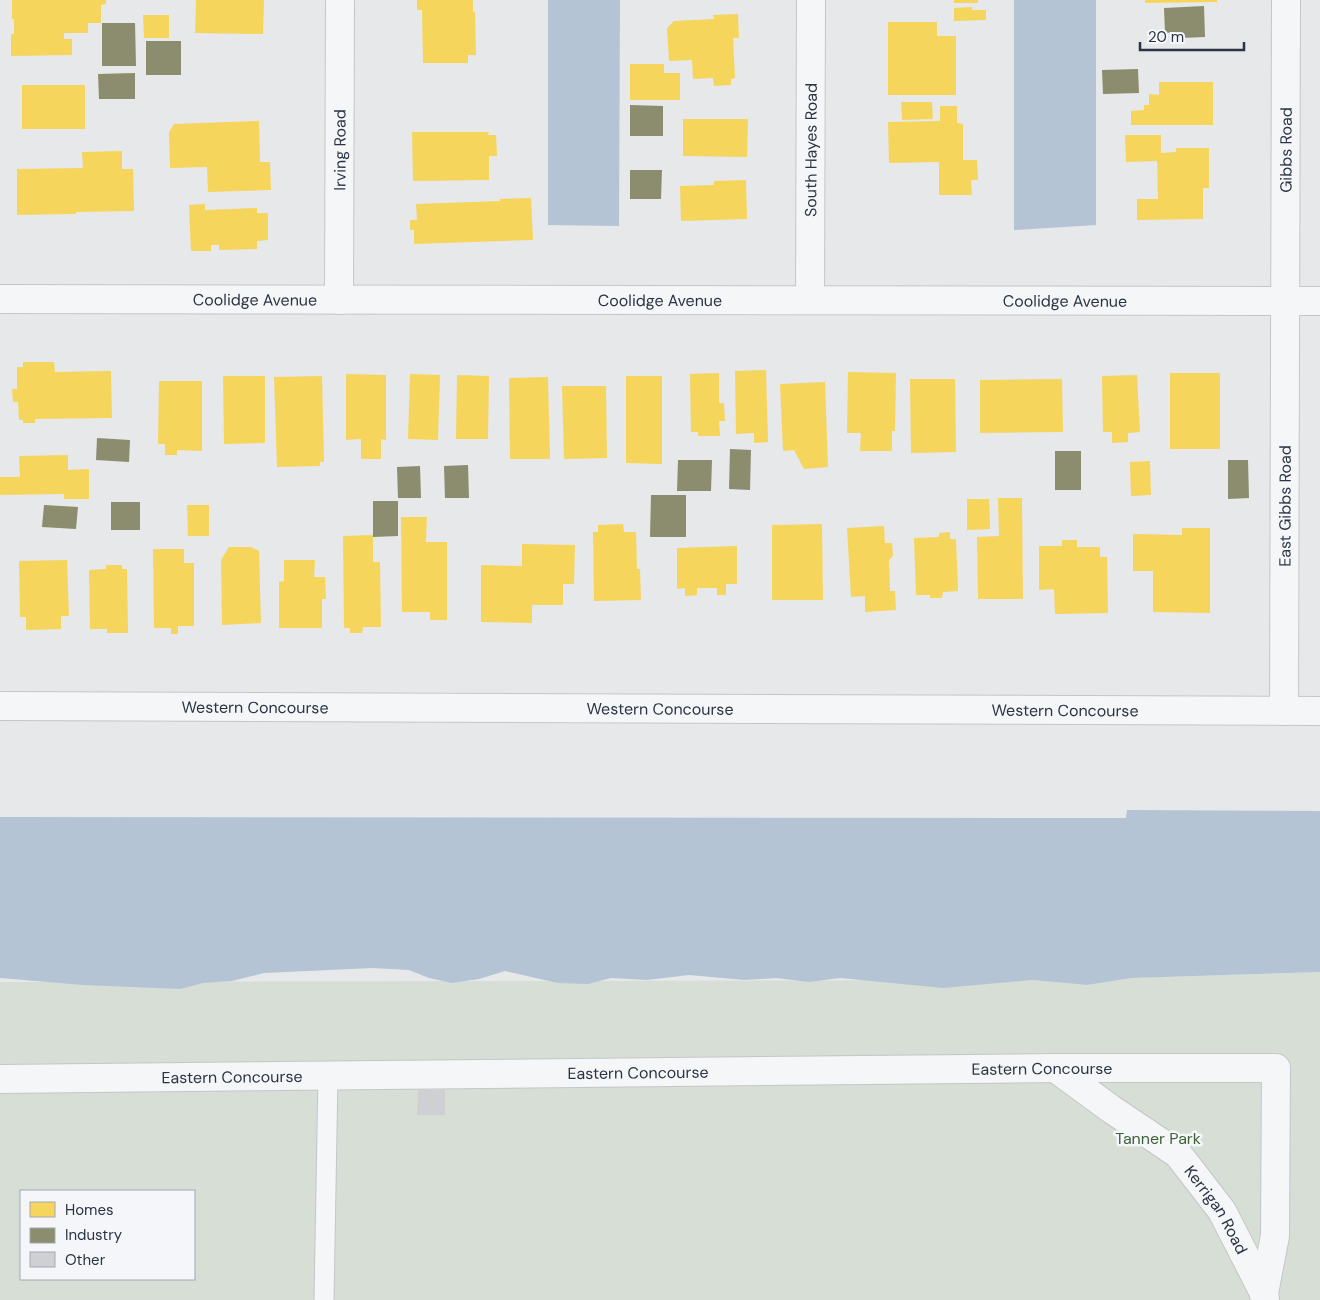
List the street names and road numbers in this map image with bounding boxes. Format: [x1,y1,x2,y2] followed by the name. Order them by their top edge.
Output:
[800,83,821,217] street label: South Hayes Road
[1275,107,1296,193] street label: Gibbs Road
[329,109,350,191] street label: Irving Road
[193,289,317,310] street label: Coolidge Avenue
[598,289,722,311] street label: Coolidge Avenue
[1003,290,1127,311] street label: Coolidge Avenue
[1274,445,1295,567] street label: East Gibbs Road
[181,696,329,718] street label: Western Concourse
[586,698,734,719] street label: Western Concourse
[991,699,1139,721] street label: Western Concourse
[971,1058,1112,1079] street label: Eastern Concourse
[567,1061,709,1084] street label: Eastern Concourse
[161,1065,303,1088] street label: Eastern Concourse
[1180,1161,1253,1258] street label: Kerrigan Road

